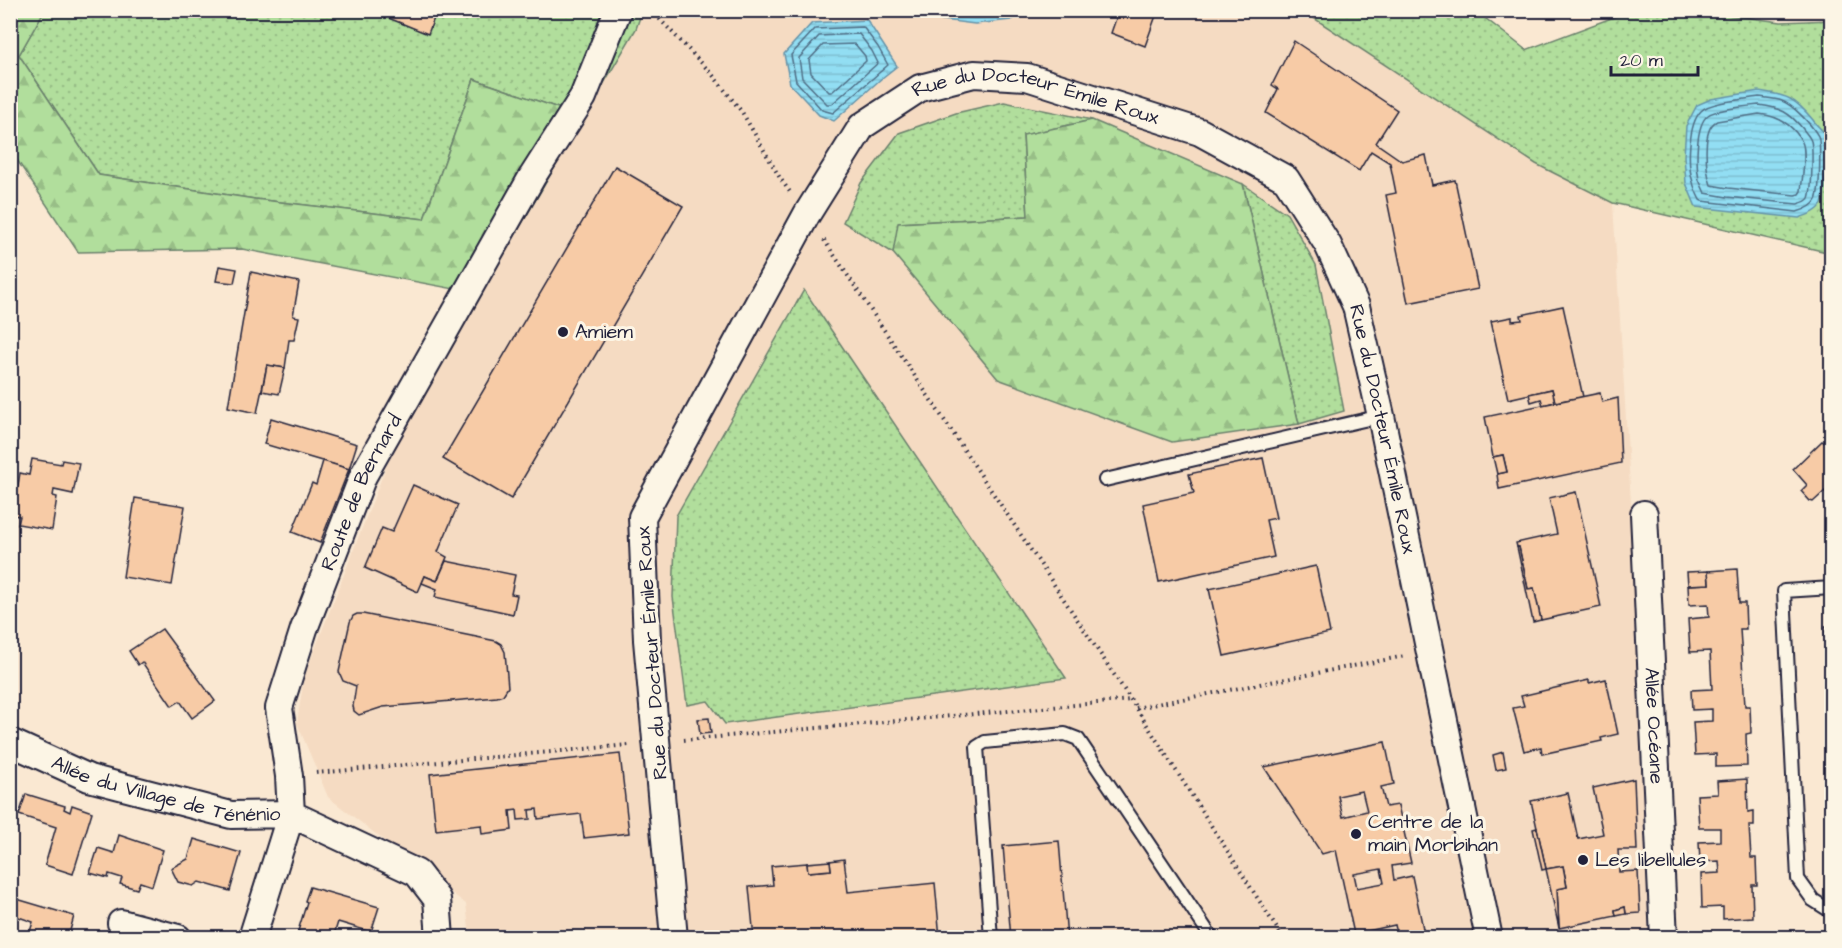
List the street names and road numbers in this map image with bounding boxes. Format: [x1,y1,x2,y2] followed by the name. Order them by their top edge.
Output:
[906,60,1163,132] street label: Rue du Docteur Émile Roux
[1342,302,1423,557] street label: Rue du Docteur Émile Roux
[314,409,409,575] street label: Route de Bernard
[629,525,675,781] street label: Rue du Docteur Émile Roux
[1637,667,1671,785] street label: Allée Océane
[47,749,281,830] street label: Allée du Village de Ténénio

